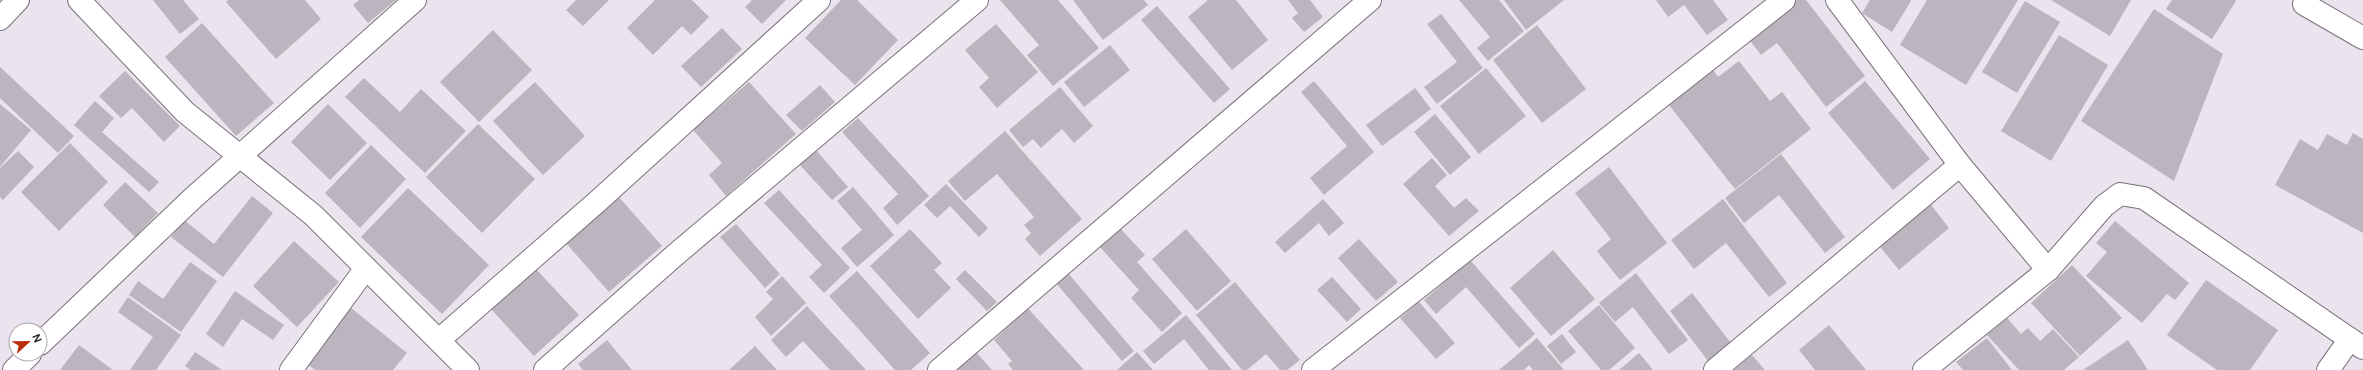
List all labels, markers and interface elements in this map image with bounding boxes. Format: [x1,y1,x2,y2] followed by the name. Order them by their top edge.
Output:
[8,322,48,362] north arrow
[29,332,45,345] text: N

